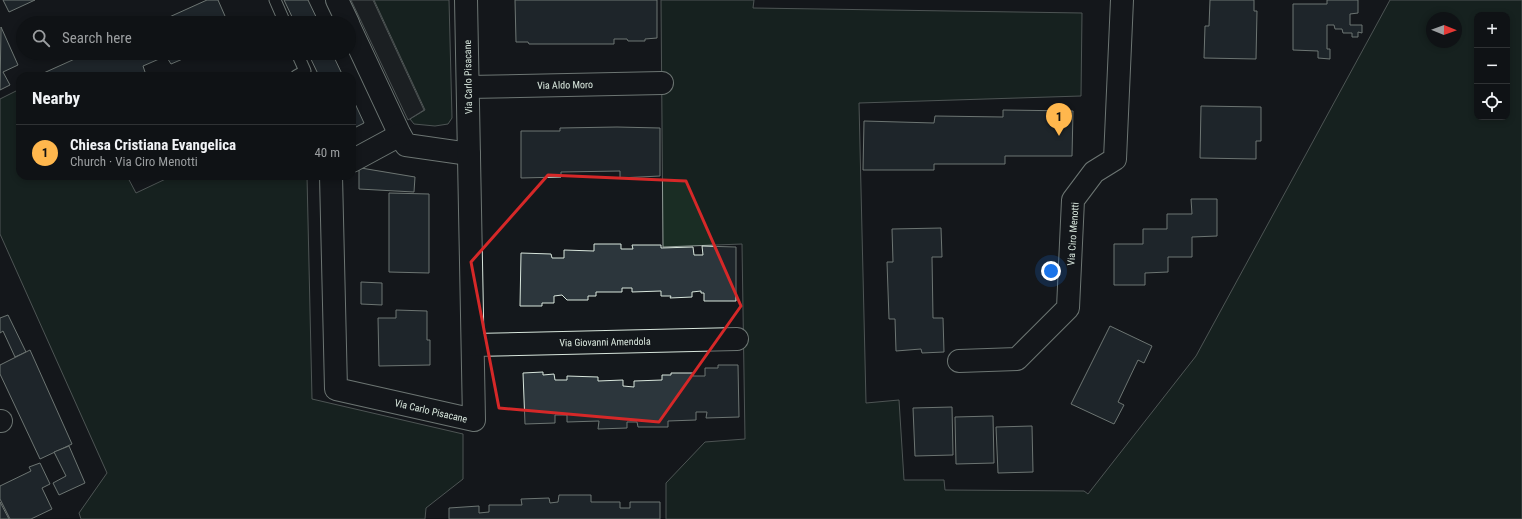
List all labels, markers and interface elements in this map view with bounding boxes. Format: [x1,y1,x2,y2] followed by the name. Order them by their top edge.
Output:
[1426,12,1462,48] north arrow
[1474,12,1510,120] map controls
[1474,12,1510,48] button: +
[16,16,356,60] search box
[30,27,52,49] icon: search
[62,29,132,47] text: Search here
[462,39,474,114] street label: Via Carlo Pisacane
[1474,48,1510,84] button: −
[537,79,593,91] street label: Via Aldo Moro
[1474,84,1510,120] button: locate
[32,88,80,108] text: Nearby
[1046,103,1072,136] pin: 1
[70,136,236,154] text: Chiesa Cristiana Evangelica
[42,145,48,160] text: 1
[314,145,340,160] text: 40 m
[70,154,198,169] text: Church · Via Ciro Menotti
[1065,202,1081,266] street label: Via Ciro Menotti
[1041,261,1061,281] your location
[559,336,651,348] street label: Via Giovanni Amendola
[394,397,469,425] street label: Via Carlo Pisacane

